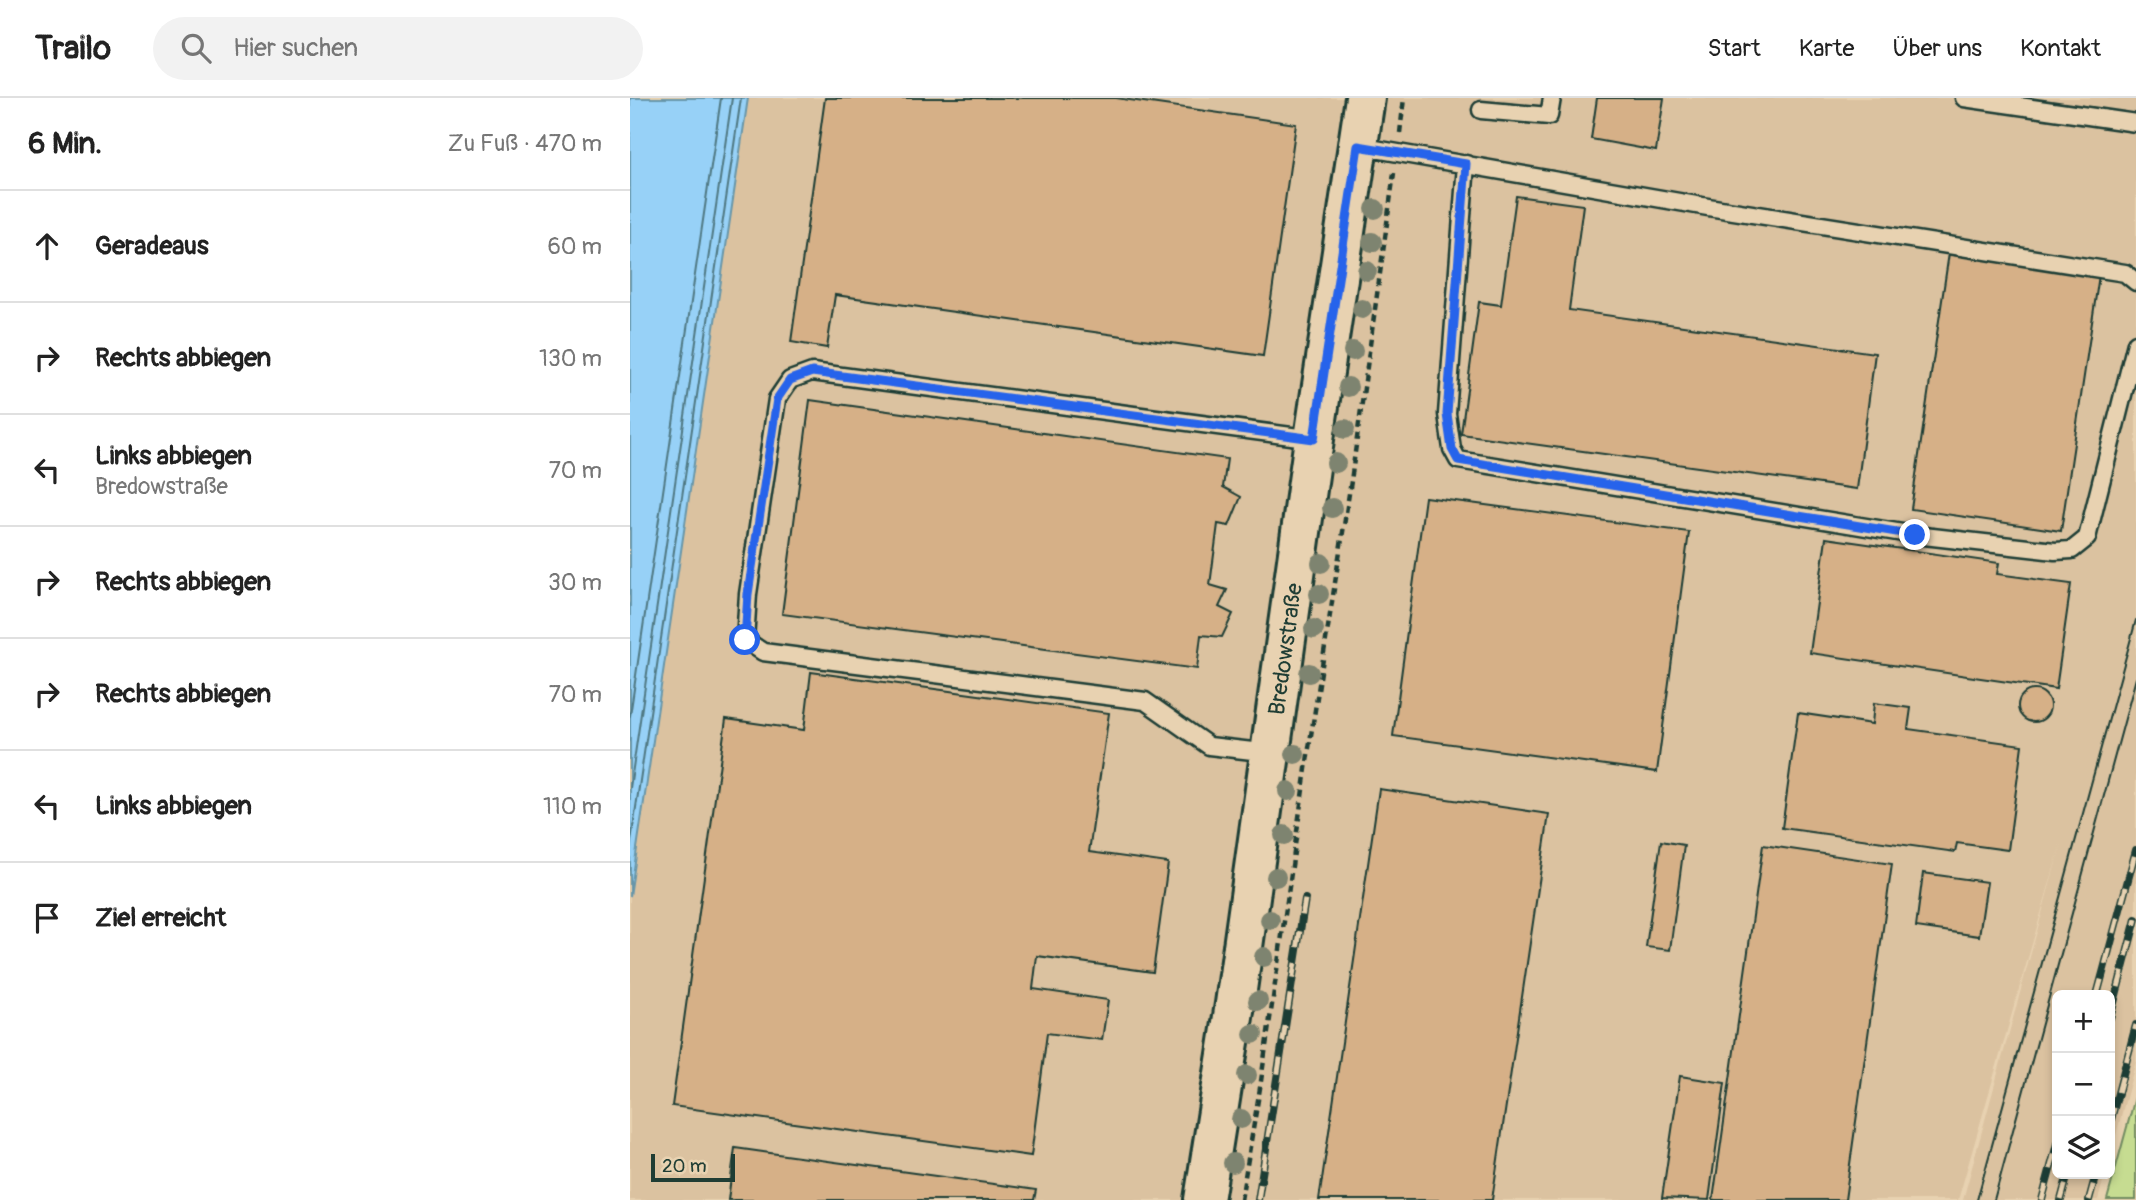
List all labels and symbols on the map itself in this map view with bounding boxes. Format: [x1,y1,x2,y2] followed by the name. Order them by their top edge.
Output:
[1899,519,1930,550] route end
[1262,581,1309,717] street label: Bredowstraße
[729,624,760,655] route start
[651,1151,735,1183] scale bar

